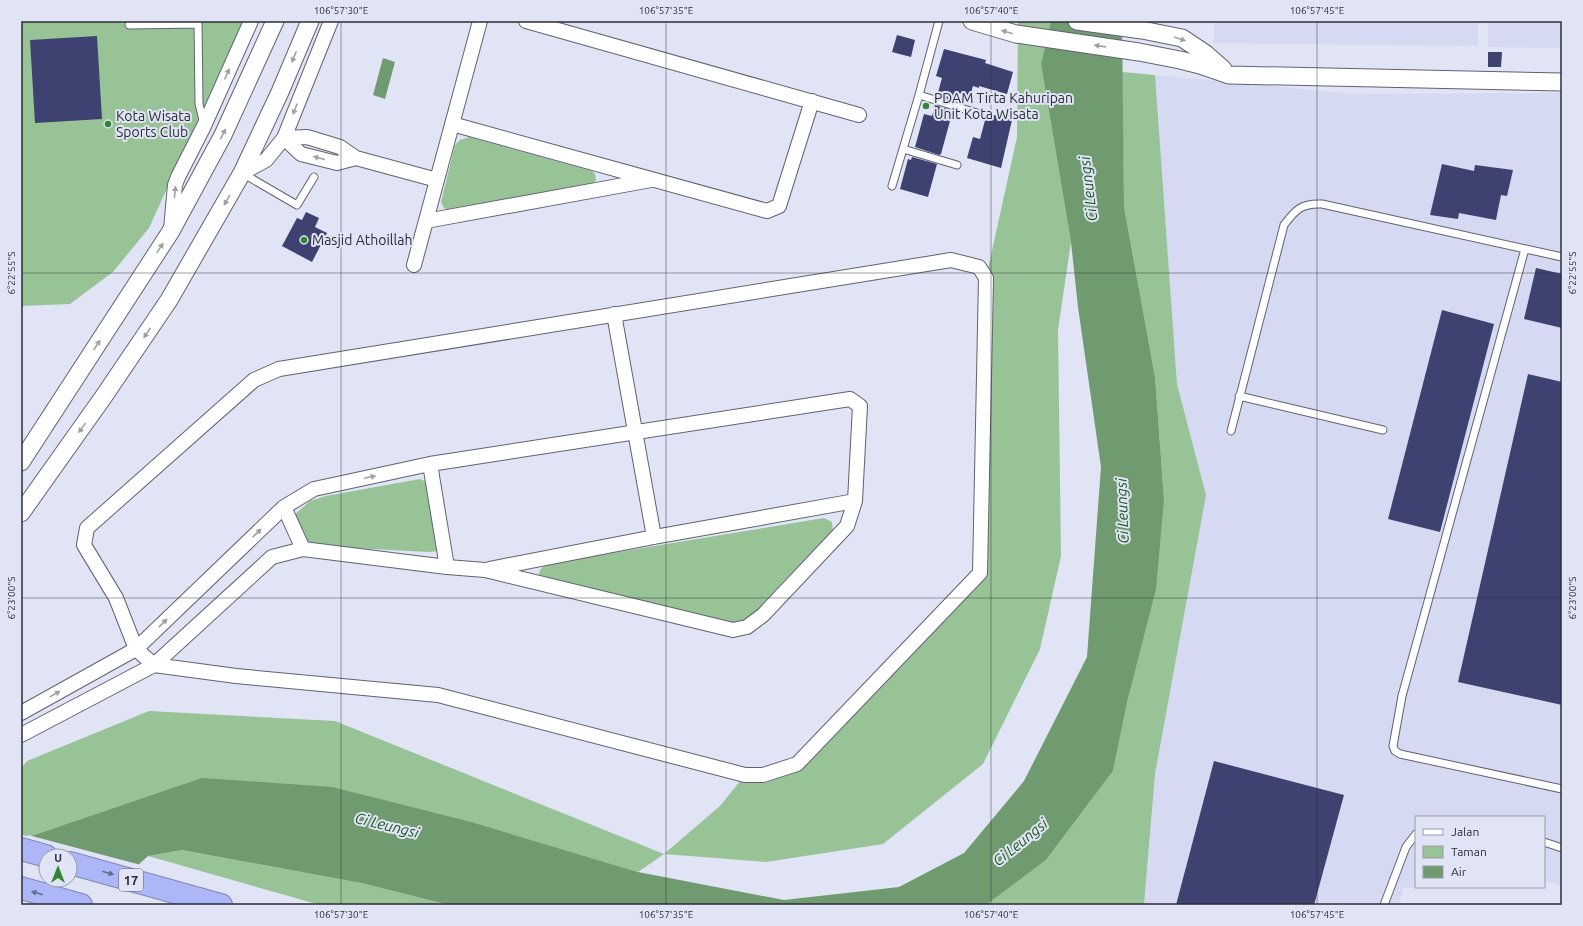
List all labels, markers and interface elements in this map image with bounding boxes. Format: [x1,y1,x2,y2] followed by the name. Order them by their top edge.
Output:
[314,5,369,16] text: 106°57'30"E
[639,5,694,16] text: 106°57'35"E
[964,5,1019,16] text: 106°57'40"E
[1290,5,1345,16] text: 106°57'45"E
[1001,29,1013,35] one-way arrow
[1174,36,1186,42] one-way arrow
[1094,43,1106,49] one-way arrow
[291,51,297,63] one-way arrow
[224,68,230,79] one-way arrow
[934,90,1073,122] place label: PDAM Tirta Kahuripan Unit Kota Wisata
[921,101,931,111] marker: PDAM Tirta Kahuripan Unit Kota Wisata
[292,103,298,115] one-way arrow
[116,108,191,140] place label: Kota Wisata Sports Club
[103,119,113,129] marker: Kota Wisata Sports Club
[220,128,226,140] one-way arrow
[1075,154,1100,223] water label: Ci Leungsi
[312,155,324,161] one-way arrow
[171,186,178,198] one-way arrow
[223,194,230,205] one-way arrow
[312,232,412,248] place label: Masjid Athoillah
[299,235,309,245] marker: Masjid Athoillah
[157,242,164,253] one-way arrow
[6,251,17,295] text: 6°22'55"S
[1567,251,1578,295] text: 6°22'55"S
[143,328,151,338] one-way arrow
[93,340,101,350] one-way arrow
[78,423,86,433] one-way arrow
[364,473,376,479] one-way arrow
[1112,477,1132,544] water label: Ci Leungsi
[252,528,262,538] one-way arrow
[6,576,17,620] text: 6°23'00"S
[1567,576,1578,620] text: 6°23'00"S
[158,618,168,628] one-way arrow
[49,690,61,697] one-way arrow
[353,809,422,841] water label: Ci Leungsi
[989,814,1052,869] water label: Ci Leungsi
[1415,816,1545,888] legend
[1451,825,1479,838] text: Jalan
[1451,845,1487,858] text: Taman
[38,848,78,888] north arrow
[54,852,62,864] text: U
[1451,865,1467,878] text: Air
[119,869,143,891] road number: 17
[102,870,114,876] one-way arrow
[31,890,43,896] one-way arrow
[314,909,369,920] text: 106°57'30"E
[639,909,694,920] text: 106°57'35"E
[964,909,1019,920] text: 106°57'40"E
[1290,909,1345,920] text: 106°57'45"E

